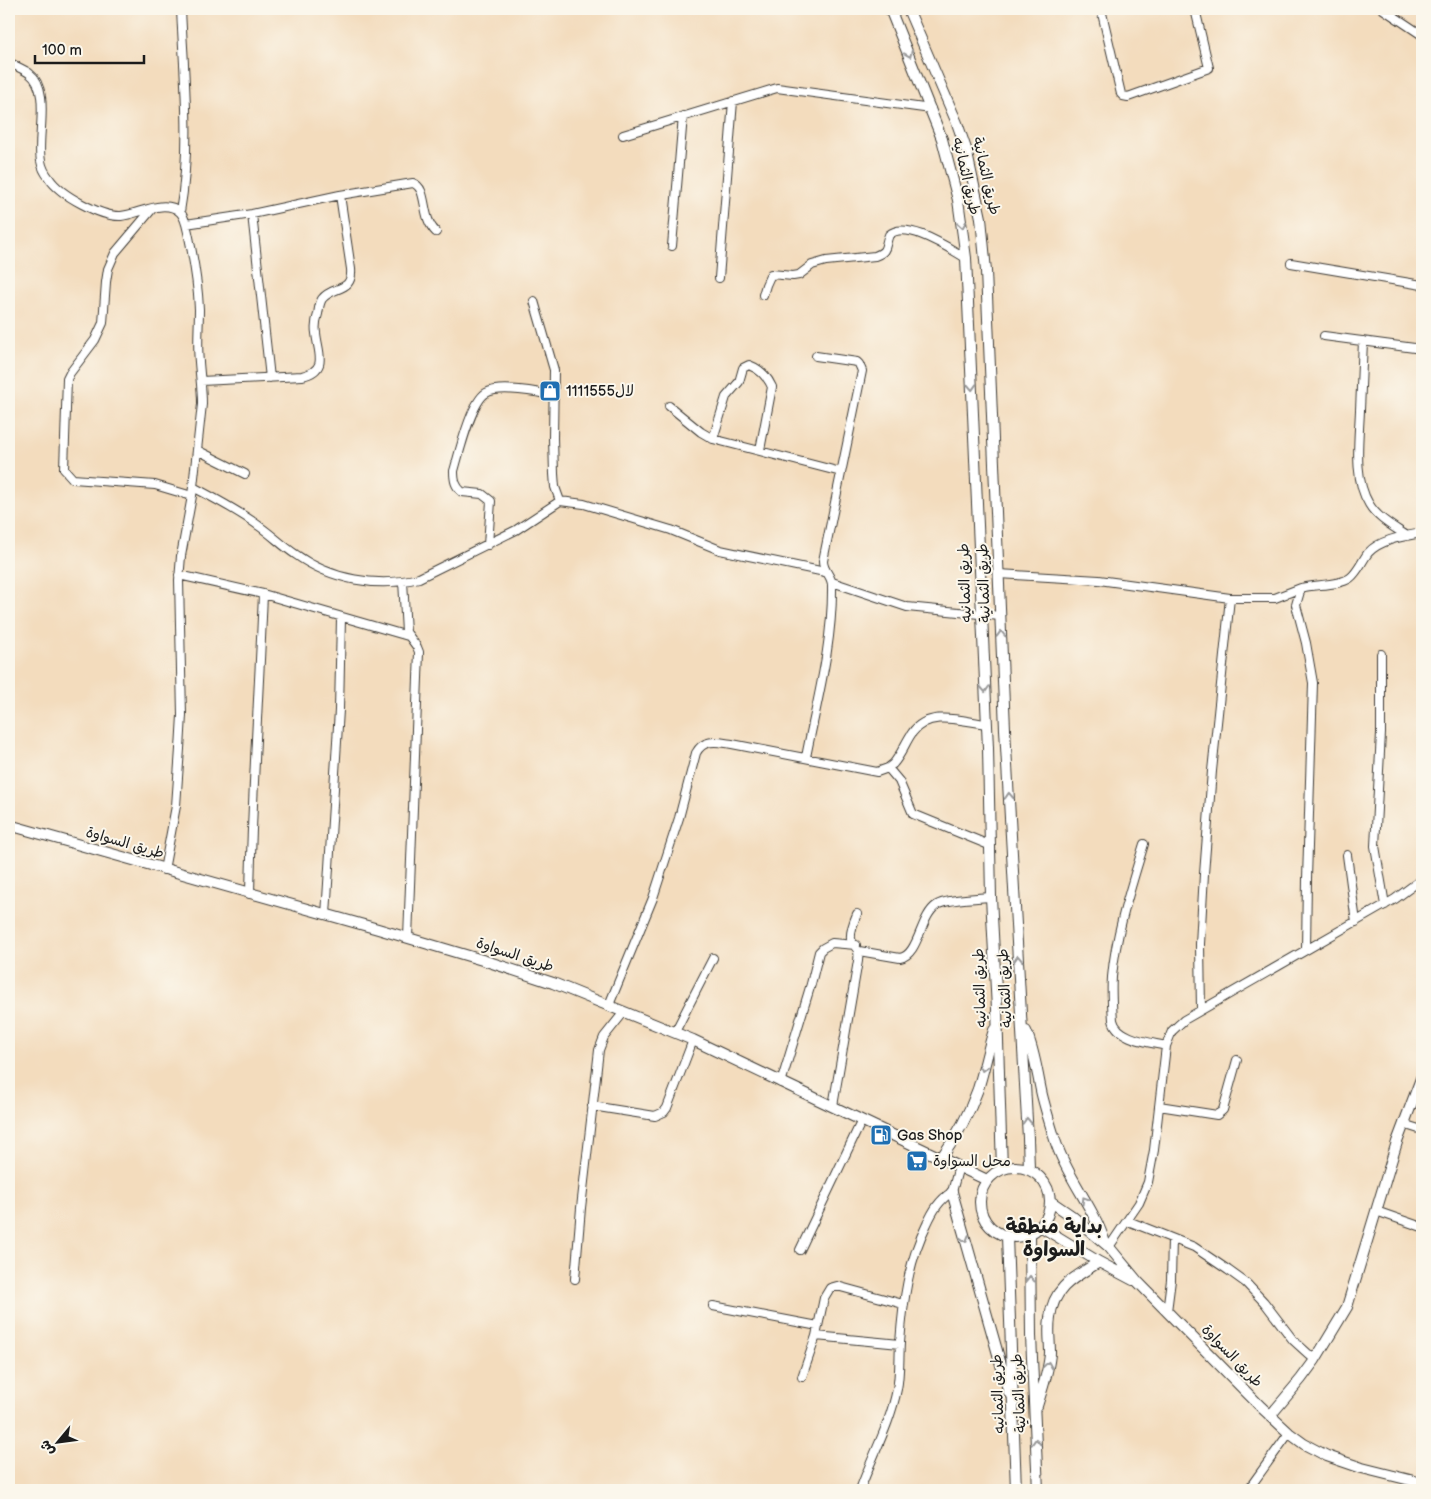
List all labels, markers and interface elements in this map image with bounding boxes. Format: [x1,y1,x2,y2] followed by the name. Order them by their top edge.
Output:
[35,32,144,64] scale bar
[42,41,82,60] text: 100 m
[902,49,913,58] one-way arrow
[948,135,984,217] street label: طريق الثمانيه
[968,135,1004,217] street label: طريق الثمانية
[956,222,967,230] one-way arrow
[538,379,562,403] shop icon: 1111555لال
[566,382,634,401] place label: 1111555لال
[966,384,977,392] one-way arrow
[954,543,976,623] street label: طريق الثمانيه
[973,543,995,623] street label: طريق الثمانية
[996,630,1006,638] one-way arrow
[979,686,990,694] one-way arrow
[1003,792,1014,800] one-way arrow
[84,823,166,863] street label: طريق السواوة
[474,934,556,976] street label: طريق السواوة
[969,948,991,1028] street label: طريق الثمانيه
[993,948,1017,1028] street label: طريق الثمانية
[1013,954,1024,962] one-way arrow
[978,1064,989,1073] one-way arrow
[1022,1117,1033,1125] one-way arrow
[869,1123,893,1147] fuel station icon: Gas Shop
[897,1126,963,1145] place label: Gas Shop
[905,1149,929,1173] supermarket icon: محل السواوة
[933,1152,1011,1171] place label: محل السواوة
[1081,1197,1091,1206] one-way arrow
[1006,1215,1102,1262] district label: بداية منطقة السواوة
[960,1234,970,1242] one-way arrow
[1025,1275,1035,1282] one-way arrow
[1197,1320,1267,1392] street label: طريق السواوة
[1007,1353,1031,1433] street label: طريق الثمانية
[987,1354,1009,1434] street label: طريق الثمانيه
[1043,1361,1053,1369] one-way arrow
[32,1416,82,1466] north arrow
[36,1437,58,1459] text: ش
[1031,1437,1042,1445] one-way arrow

